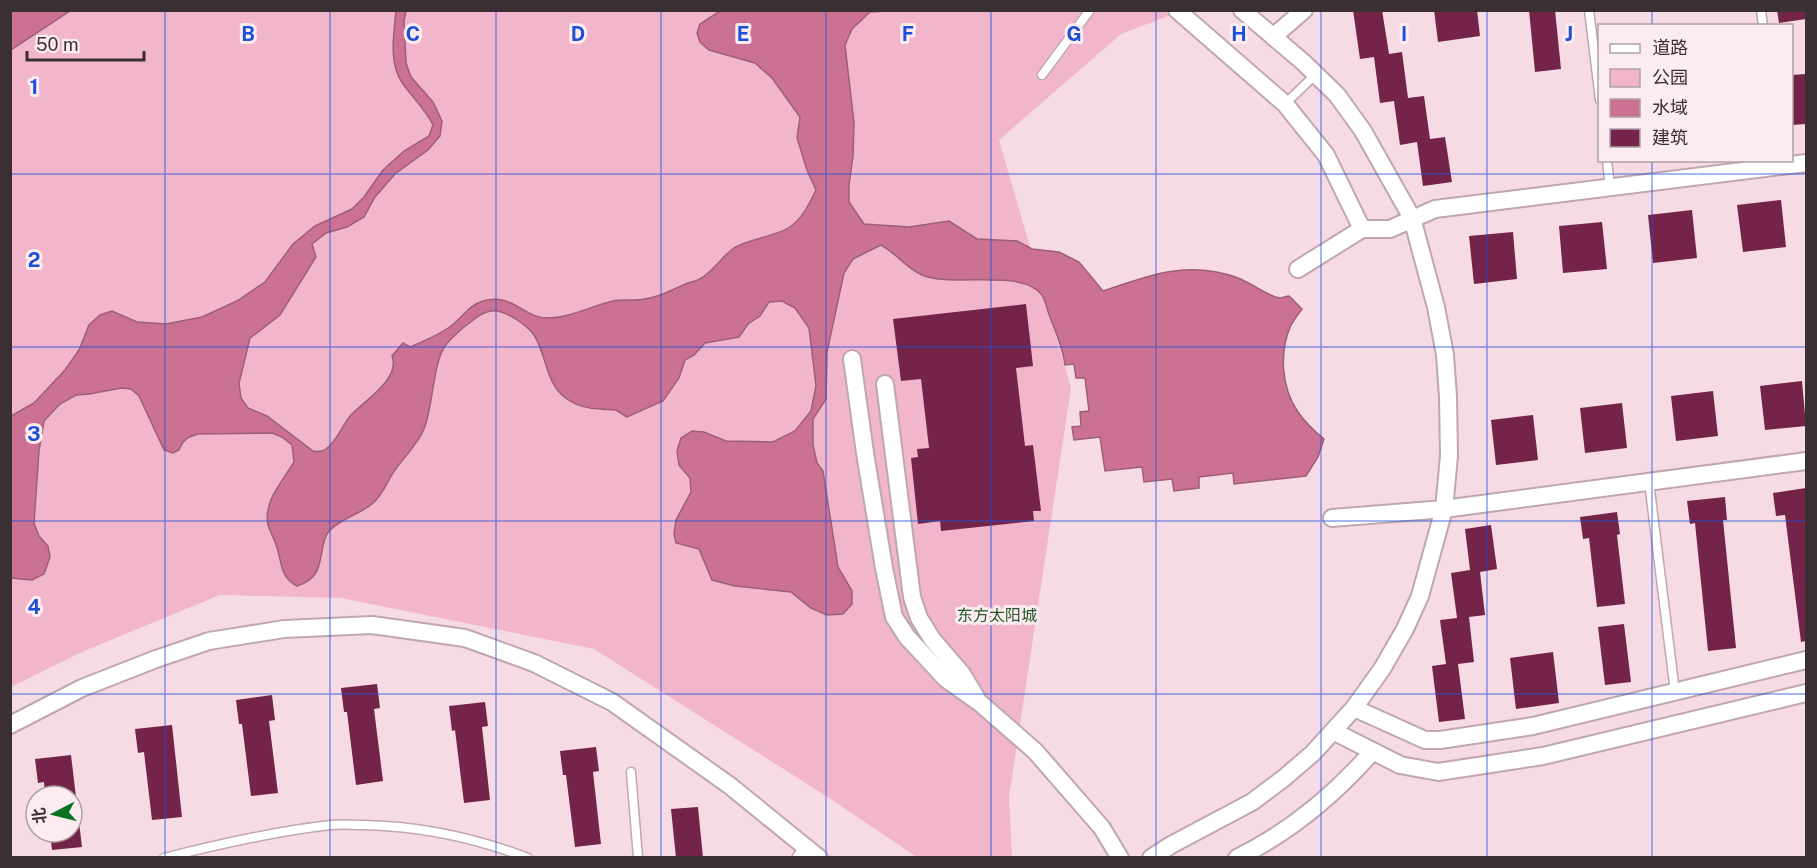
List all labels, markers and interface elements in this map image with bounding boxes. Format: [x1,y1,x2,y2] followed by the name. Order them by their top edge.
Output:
[241,22,255,46] text: B
[406,22,420,46] text: C
[571,22,585,46] text: D
[737,22,749,46] text: E
[902,22,914,46] text: F
[1066,22,1082,46] text: G
[1231,22,1247,46] text: H
[1401,22,1407,46] text: I
[1565,22,1573,46] text: J
[27,24,144,62] scale bar
[1598,24,1793,162] legend
[36,34,79,55] text: 50 m
[1652,37,1688,58] text: 道路
[1652,67,1688,88] text: 公园
[30,75,38,99] text: 1
[1652,97,1688,118] text: 水域
[1652,127,1688,148] text: 建筑
[28,248,40,272] text: 2
[27,422,41,446] text: 3
[27,595,41,619] text: 4
[957,606,1037,625] district label: 东方太阳城
[24,784,84,844] north arrow
[29,807,50,825] text: 北

